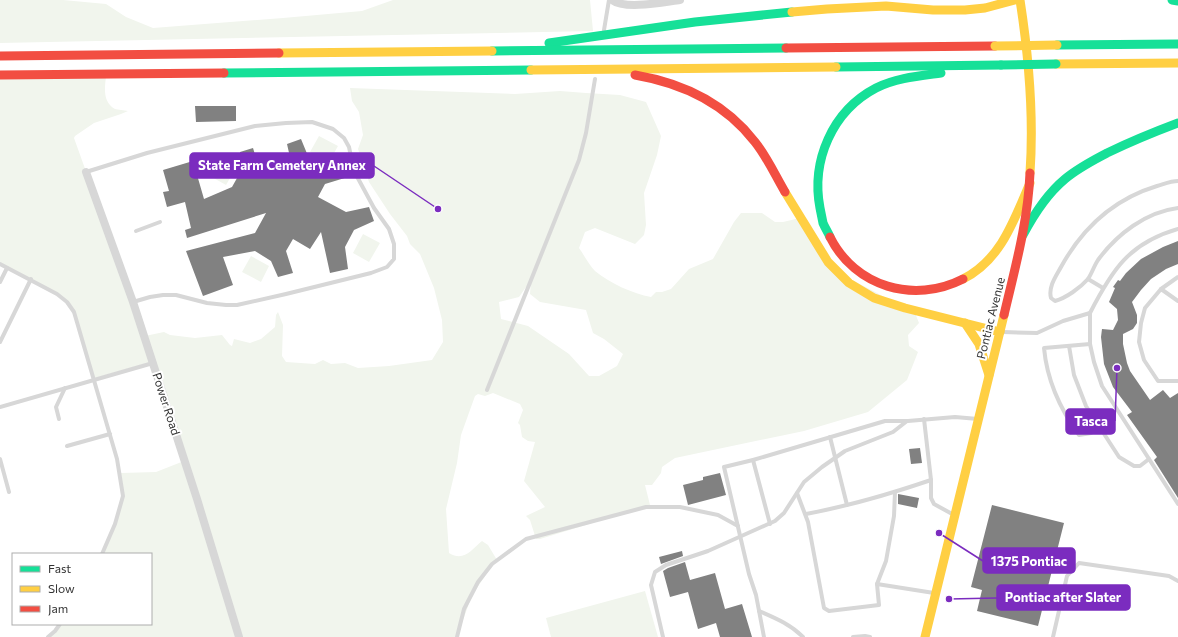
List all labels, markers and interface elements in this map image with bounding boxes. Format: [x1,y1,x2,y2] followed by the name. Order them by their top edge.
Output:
[190,153,374,178] callout: State Farm Cemetery Annex
[198,157,367,173] text: State Farm Cemetery Annex
[973,275,1007,360] street label: Pontiac Avenue
[150,371,184,437] street label: Power Road
[1066,409,1115,434] callout: Tasca
[1074,413,1108,429] text: Tasca
[983,548,1075,573] callout: 1375 Pontiac
[12,553,152,625] legend
[991,553,1067,569] text: 1375 Pontiac
[48,561,71,575] text: Fast
[48,581,75,595] text: Slow
[997,585,1130,610] callout: Pontiac after Slater
[1005,589,1122,605] text: Pontiac after Slater
[48,601,68,616] text: Jam

